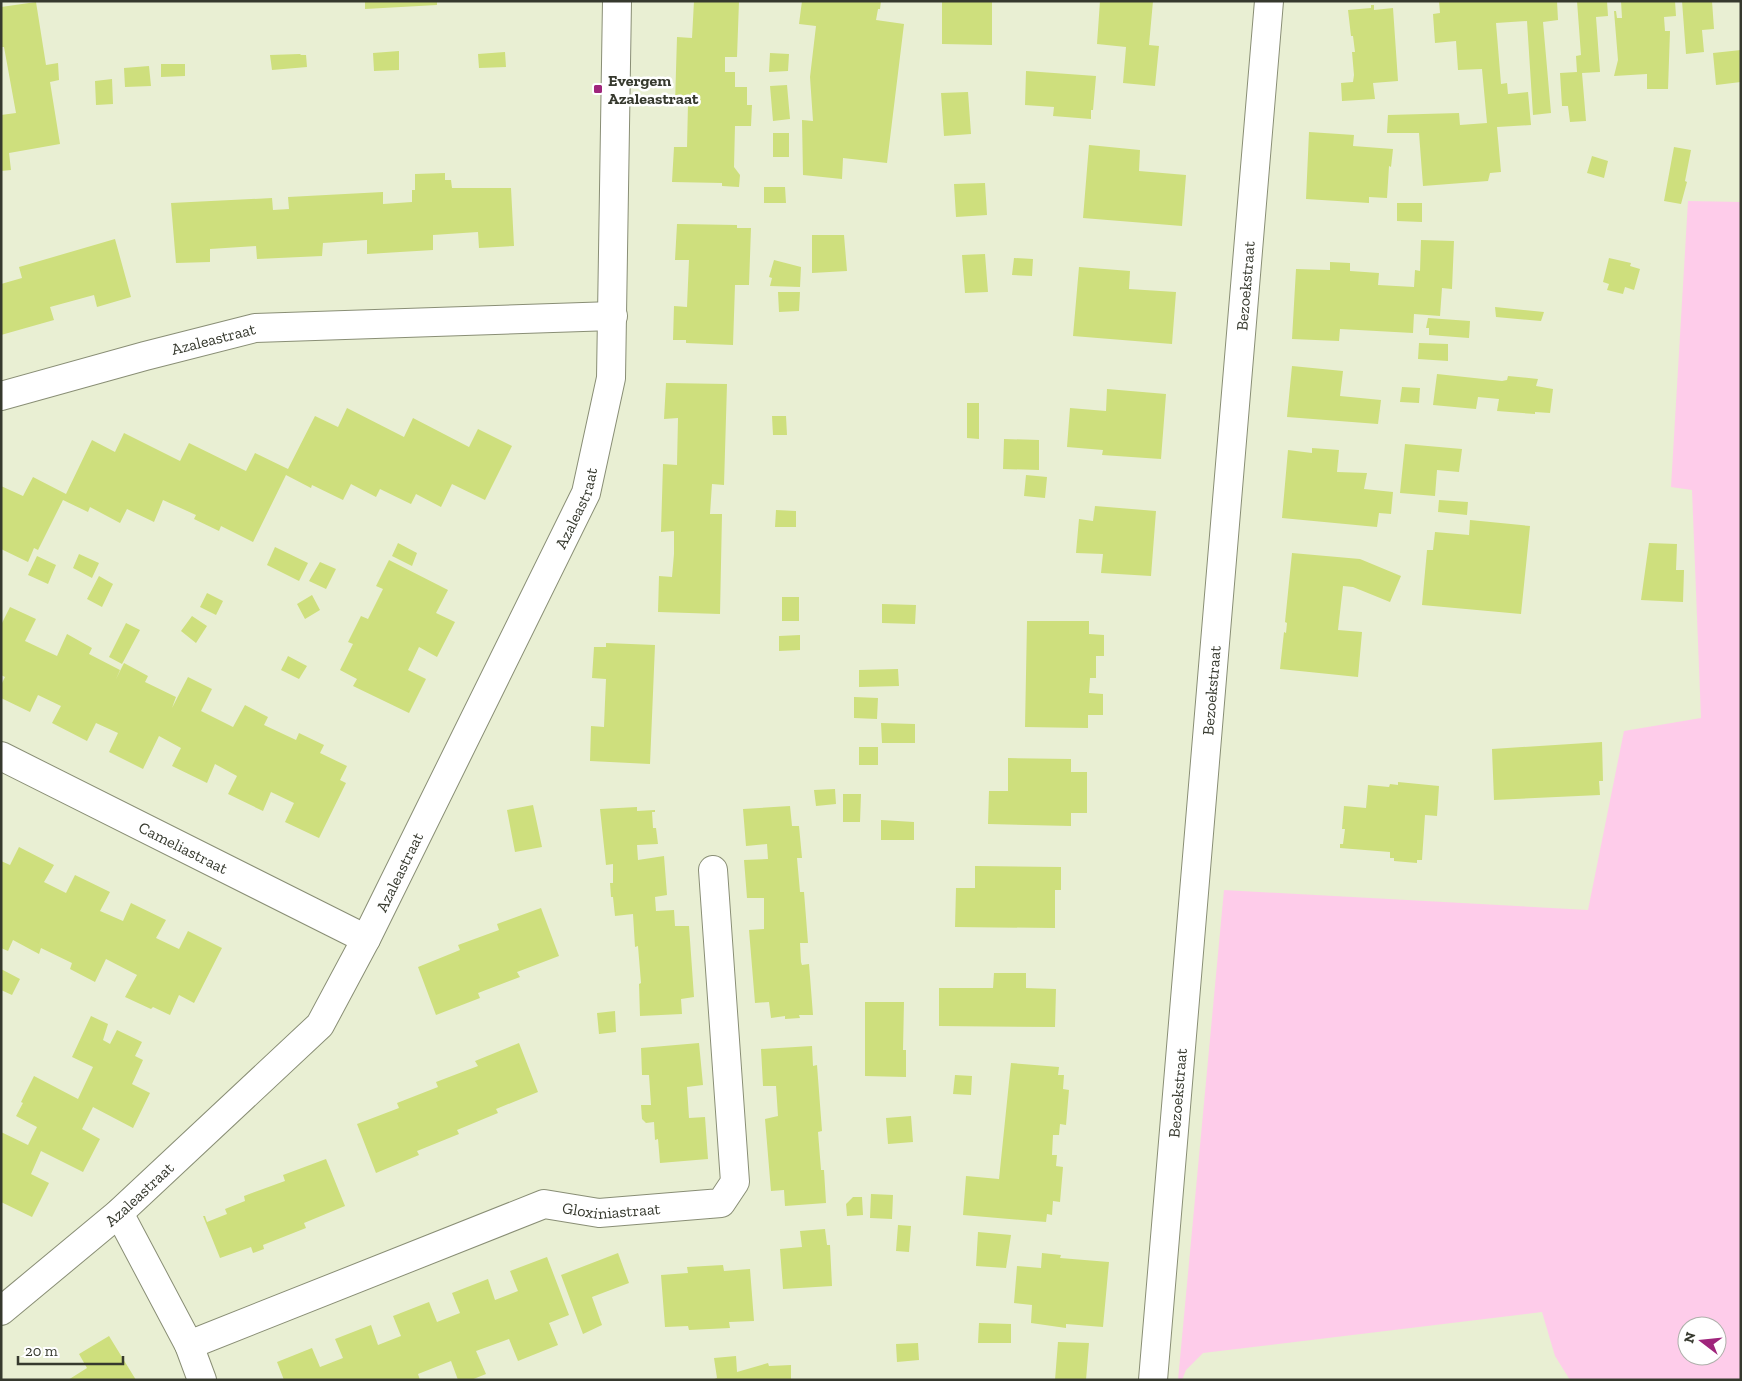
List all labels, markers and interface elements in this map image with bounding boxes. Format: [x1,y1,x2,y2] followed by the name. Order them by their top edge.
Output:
[608,71,699,108] place label: Evergem Azaleastraat
[592,83,604,95] marker: Evergem Azaleastraat
[1232,240,1259,331] street label: Bezoekstraat
[169,319,258,359] street label: Azaleastraat
[551,466,601,552] street label: Azaleastraat
[1198,645,1225,736] street label: Bezoekstraat
[136,818,231,878] street label: Cameliastraat
[372,829,427,915] street label: Azaleastraat
[1164,1047,1191,1139] street label: Bezoekstraat
[101,1158,178,1231] street label: Azaleastraat
[561,1198,661,1223] street label: Gloxiniastraat
[1677,1316,1727,1366] north arrow
[1680,1330,1700,1345] text: N
[18,1334,122,1366] scale bar
[25,1342,58,1360] text: 20 m

